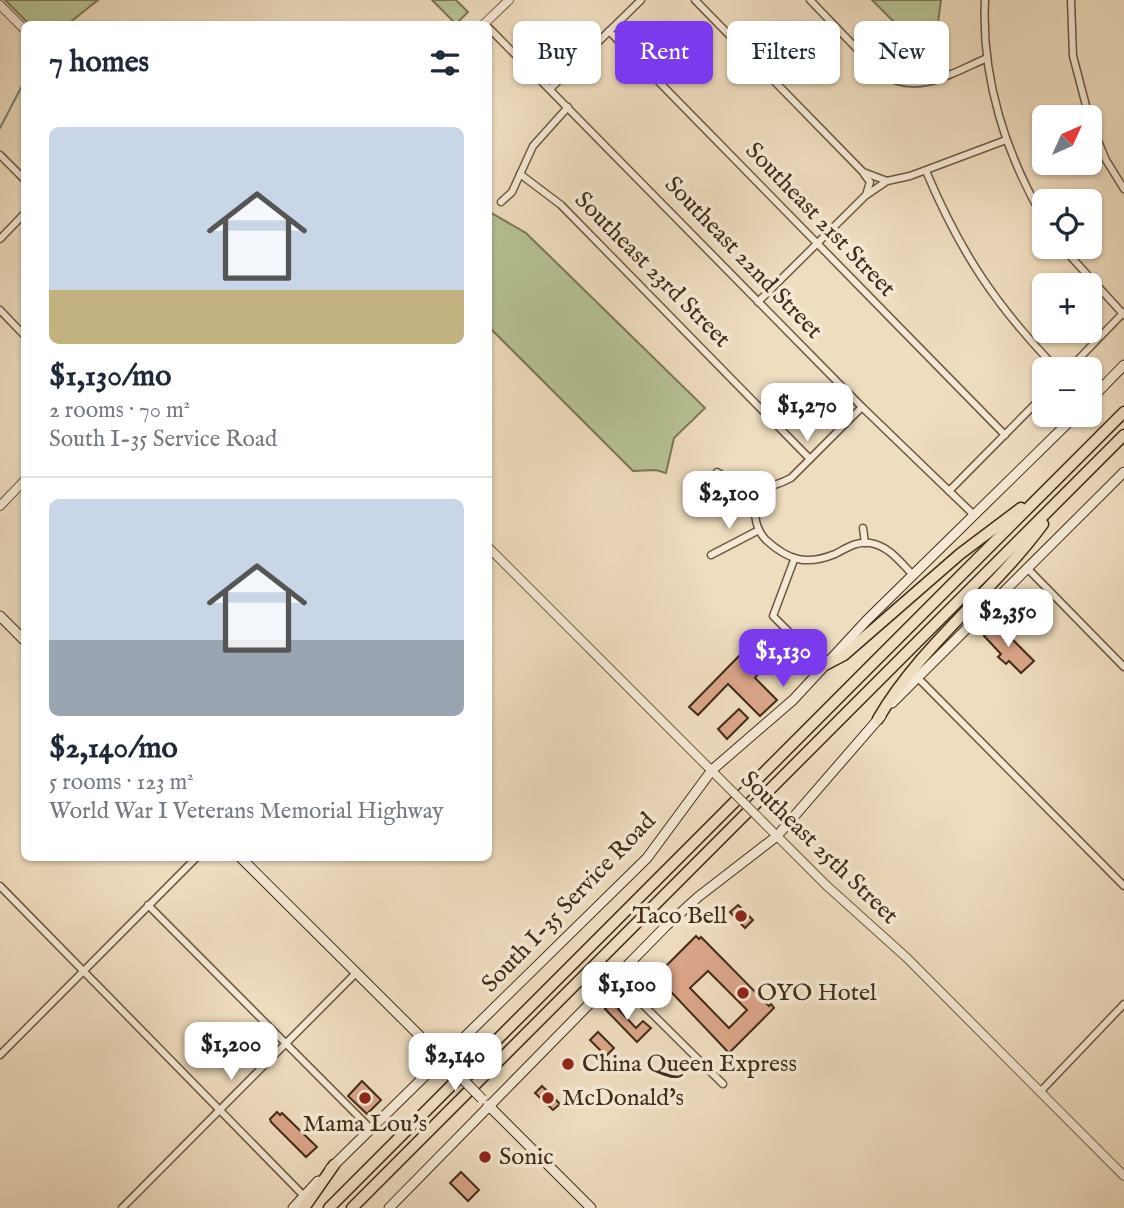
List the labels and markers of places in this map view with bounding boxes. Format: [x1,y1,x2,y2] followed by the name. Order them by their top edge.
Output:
[750,384,864,443] pin: $1,270
[672,472,786,531] pin: $2,100
[951,590,1065,649] pin: $2,350
[726,630,840,689] pin: $1,130
[632,901,727,932] place label: Taco Bell
[733,908,749,924] marker: Taco Bell
[570,962,684,1022] pin: $1,100
[757,978,877,1009] place label: OYO Hotel
[735,985,751,1001] marker: OYO Hotel
[174,1023,288,1082] pin: $1,200
[398,1034,512,1093] pin: $2,140
[582,1049,797,1080] place label: China Queen Express
[560,1056,576,1072] marker: China Queen Express
[562,1083,684,1114] place label: McDonald's
[357,1090,373,1106] marker: Mama Lou's
[540,1090,556,1106] marker: McDonald's
[303,1109,427,1140] place label: Mama Lou's
[499,1142,554,1173] place label: Sonic
[477,1149,493,1165] marker: Sonic

